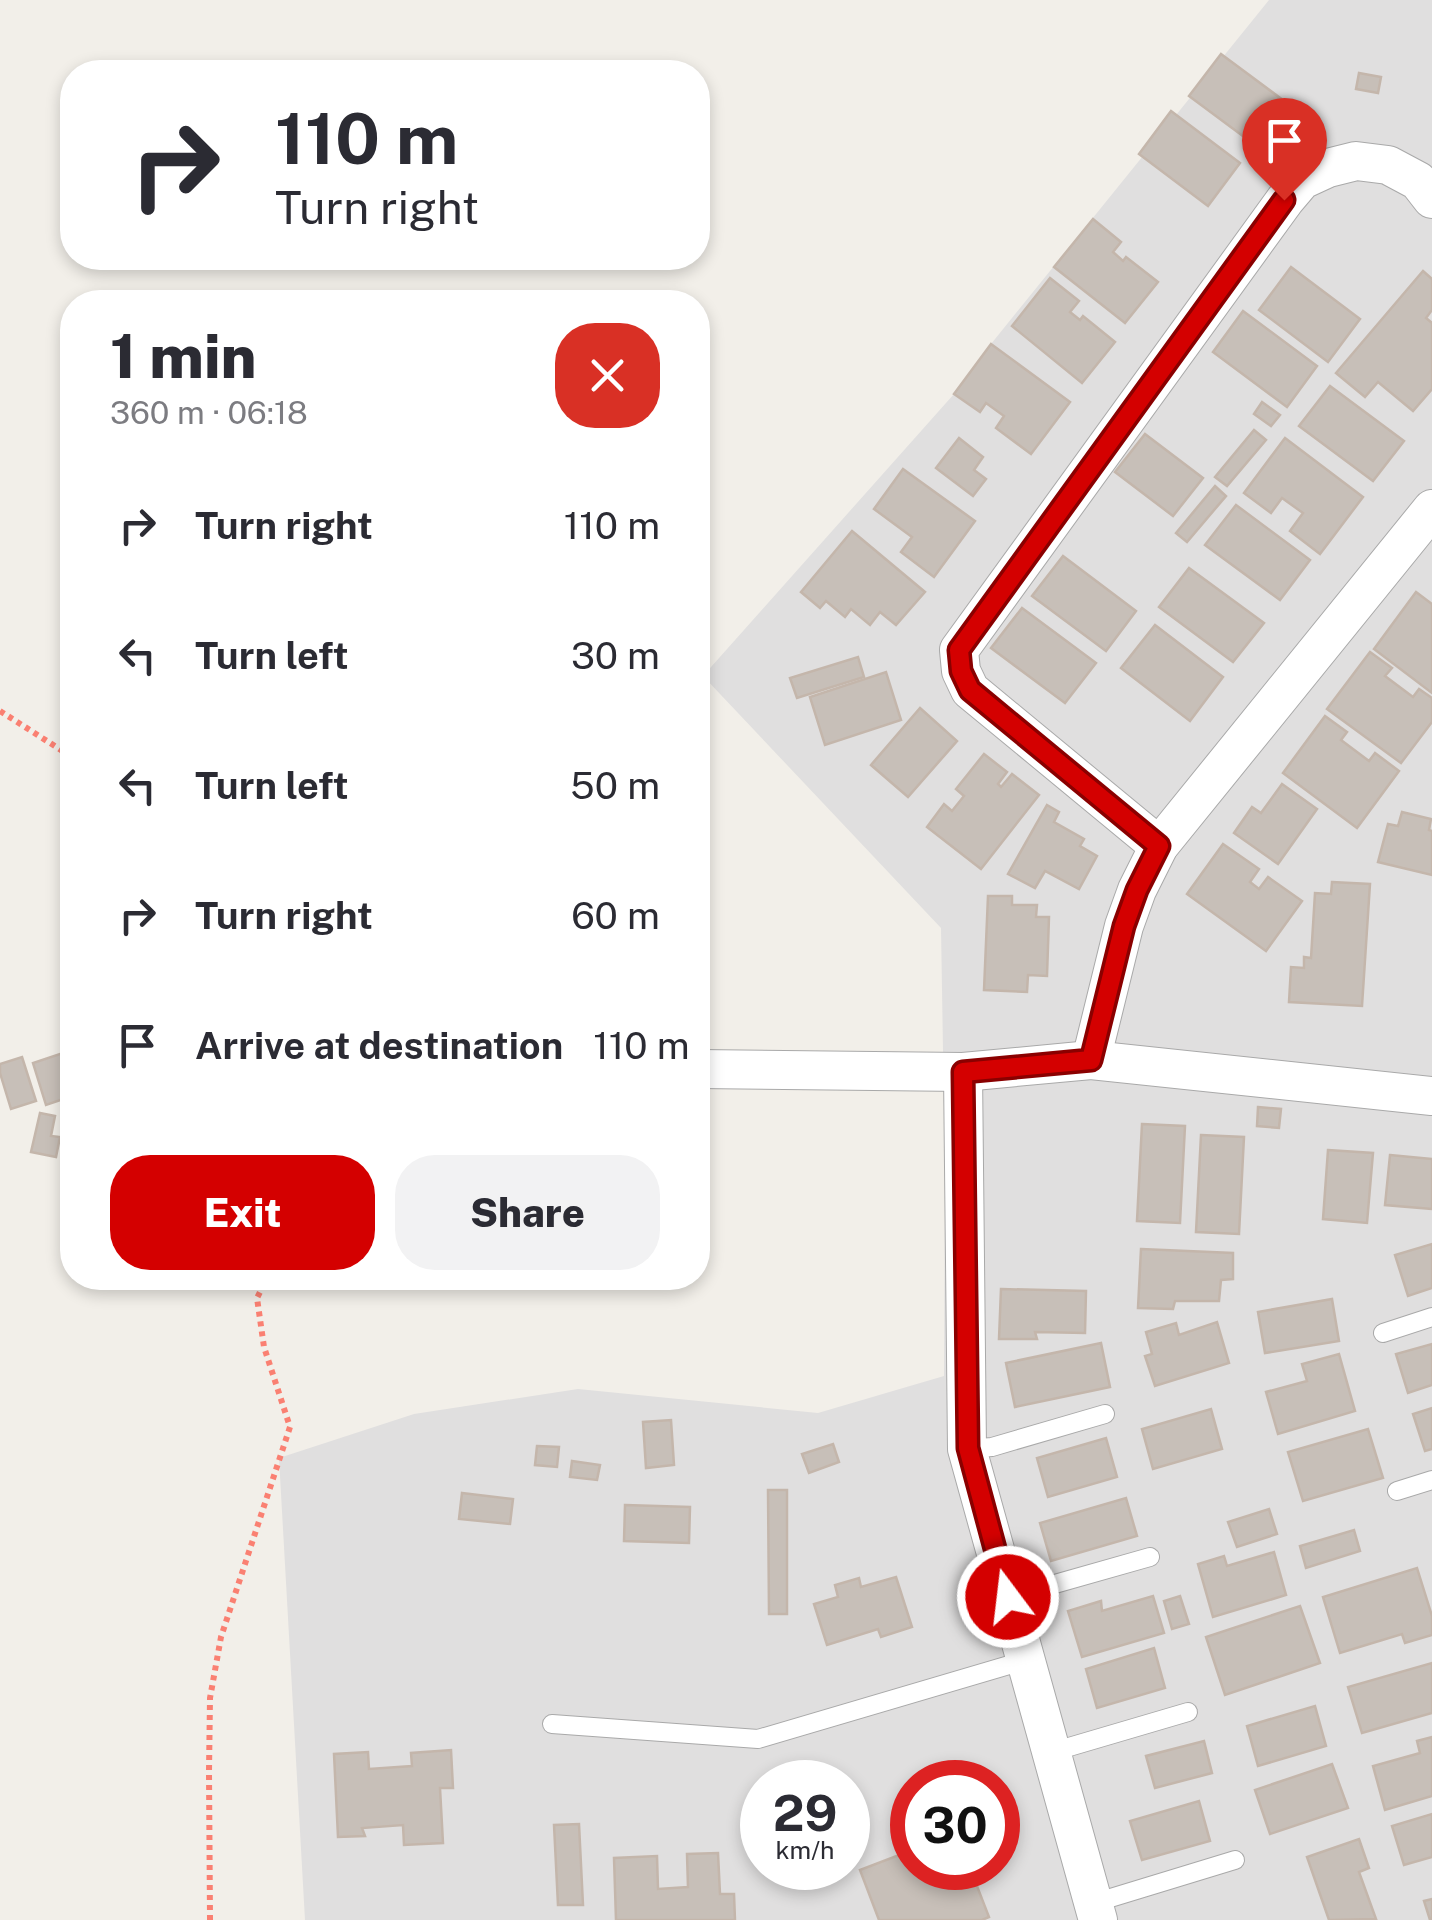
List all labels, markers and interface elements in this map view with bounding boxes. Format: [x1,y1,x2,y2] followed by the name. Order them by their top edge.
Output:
[275,97,459,180] text: 110 m
[1242,98,1327,201] pin
[110,100,240,230] icon: right
[1257,113,1312,168] icon: arrive
[275,181,479,234] text: Turn right
[110,321,257,392] text: 1 min
[555,323,660,428] button: close
[110,394,308,431] text: 360 m · 06:18
[110,498,165,553] icon: right
[195,503,373,548] text: Turn right
[564,503,660,548] text: 110 m
[110,628,165,683] icon: left
[195,633,349,678] text: Turn left
[571,633,660,678] text: 30 m
[110,758,165,813] icon: left
[195,763,349,808] text: Turn left
[570,763,660,808] text: 50 m
[110,888,165,943] icon: right
[195,893,373,938] text: Turn right
[571,893,660,938] text: 60 m
[110,1018,165,1073] icon: arrive
[195,1023,563,1068] text: Arrive at destination
[593,1023,690,1068] text: 110 m
[110,1155,375,1270] button: Exit
[395,1155,660,1270] button: Share
[956,1545,1060,1649] position arrow
[890,1760,1020,1890] speed limit sign: 30
[773,1783,837,1842] text: 29
[776,1835,834,1865] text: km/h

